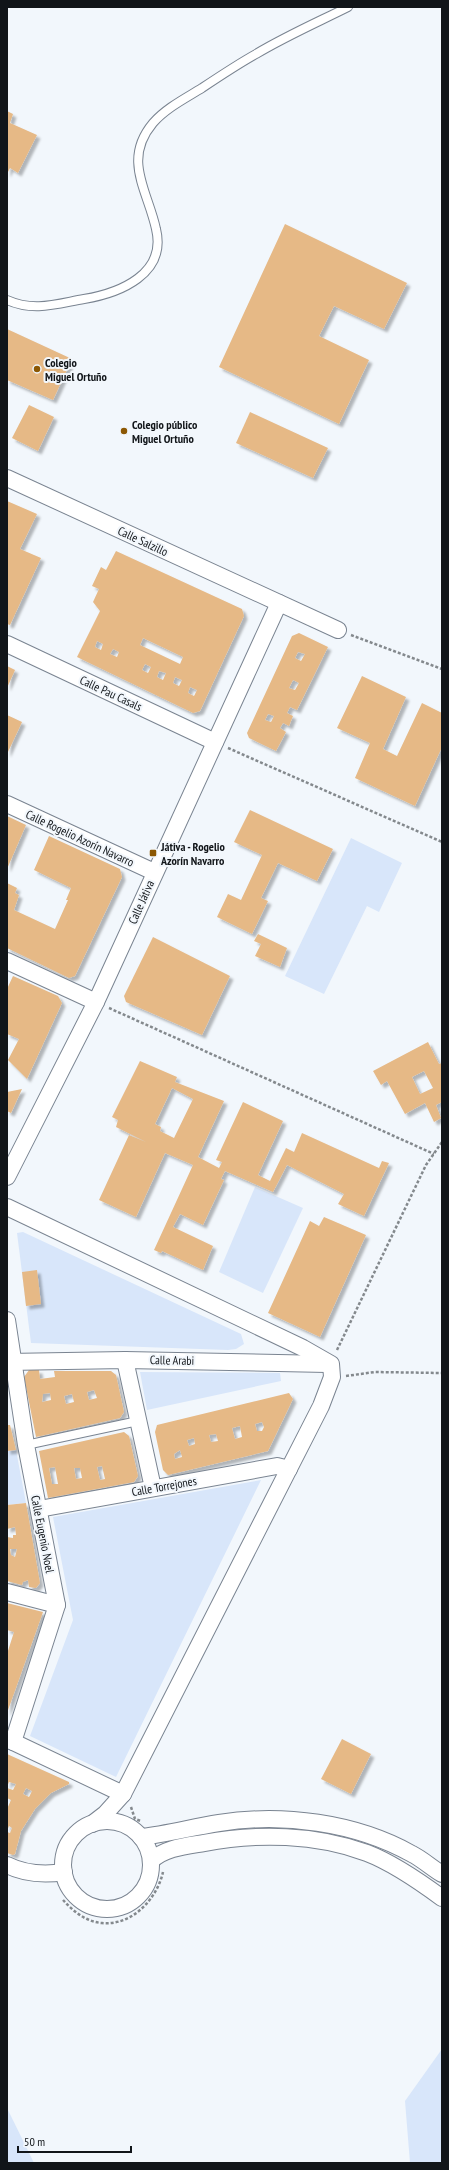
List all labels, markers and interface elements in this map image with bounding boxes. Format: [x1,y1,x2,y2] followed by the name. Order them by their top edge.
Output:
[45,355,107,384] place label: Colegio Miguel Ortuño
[32,364,42,374] marker: Colegio Miguel Ortuño
[132,417,198,446] place label: Colegio público Miguel Ortuño
[119,426,129,436] marker: Colegio público Miguel Ortuño
[116,523,170,559] street label: Calle Salzillo
[78,672,144,714] street label: Calle Pau Casals
[23,806,137,870] street label: Calle Rogelio Azorín Navarro
[160,839,226,868] place label: Játiva - Rogelio Azorín Navarro
[148,848,158,858] marker: Játiva - Rogelio Azorín Navarro
[125,878,157,926] street label: Calle Játiva
[150,1352,194,1368] street label: Calle Arabi
[130,1473,198,1499] street label: Calle Torrejones
[28,1494,58,1574] street label: Calle Eugenio Noel
[18,2128,131,2154] scale bar
[24,2134,45,2149] text: 50 m

